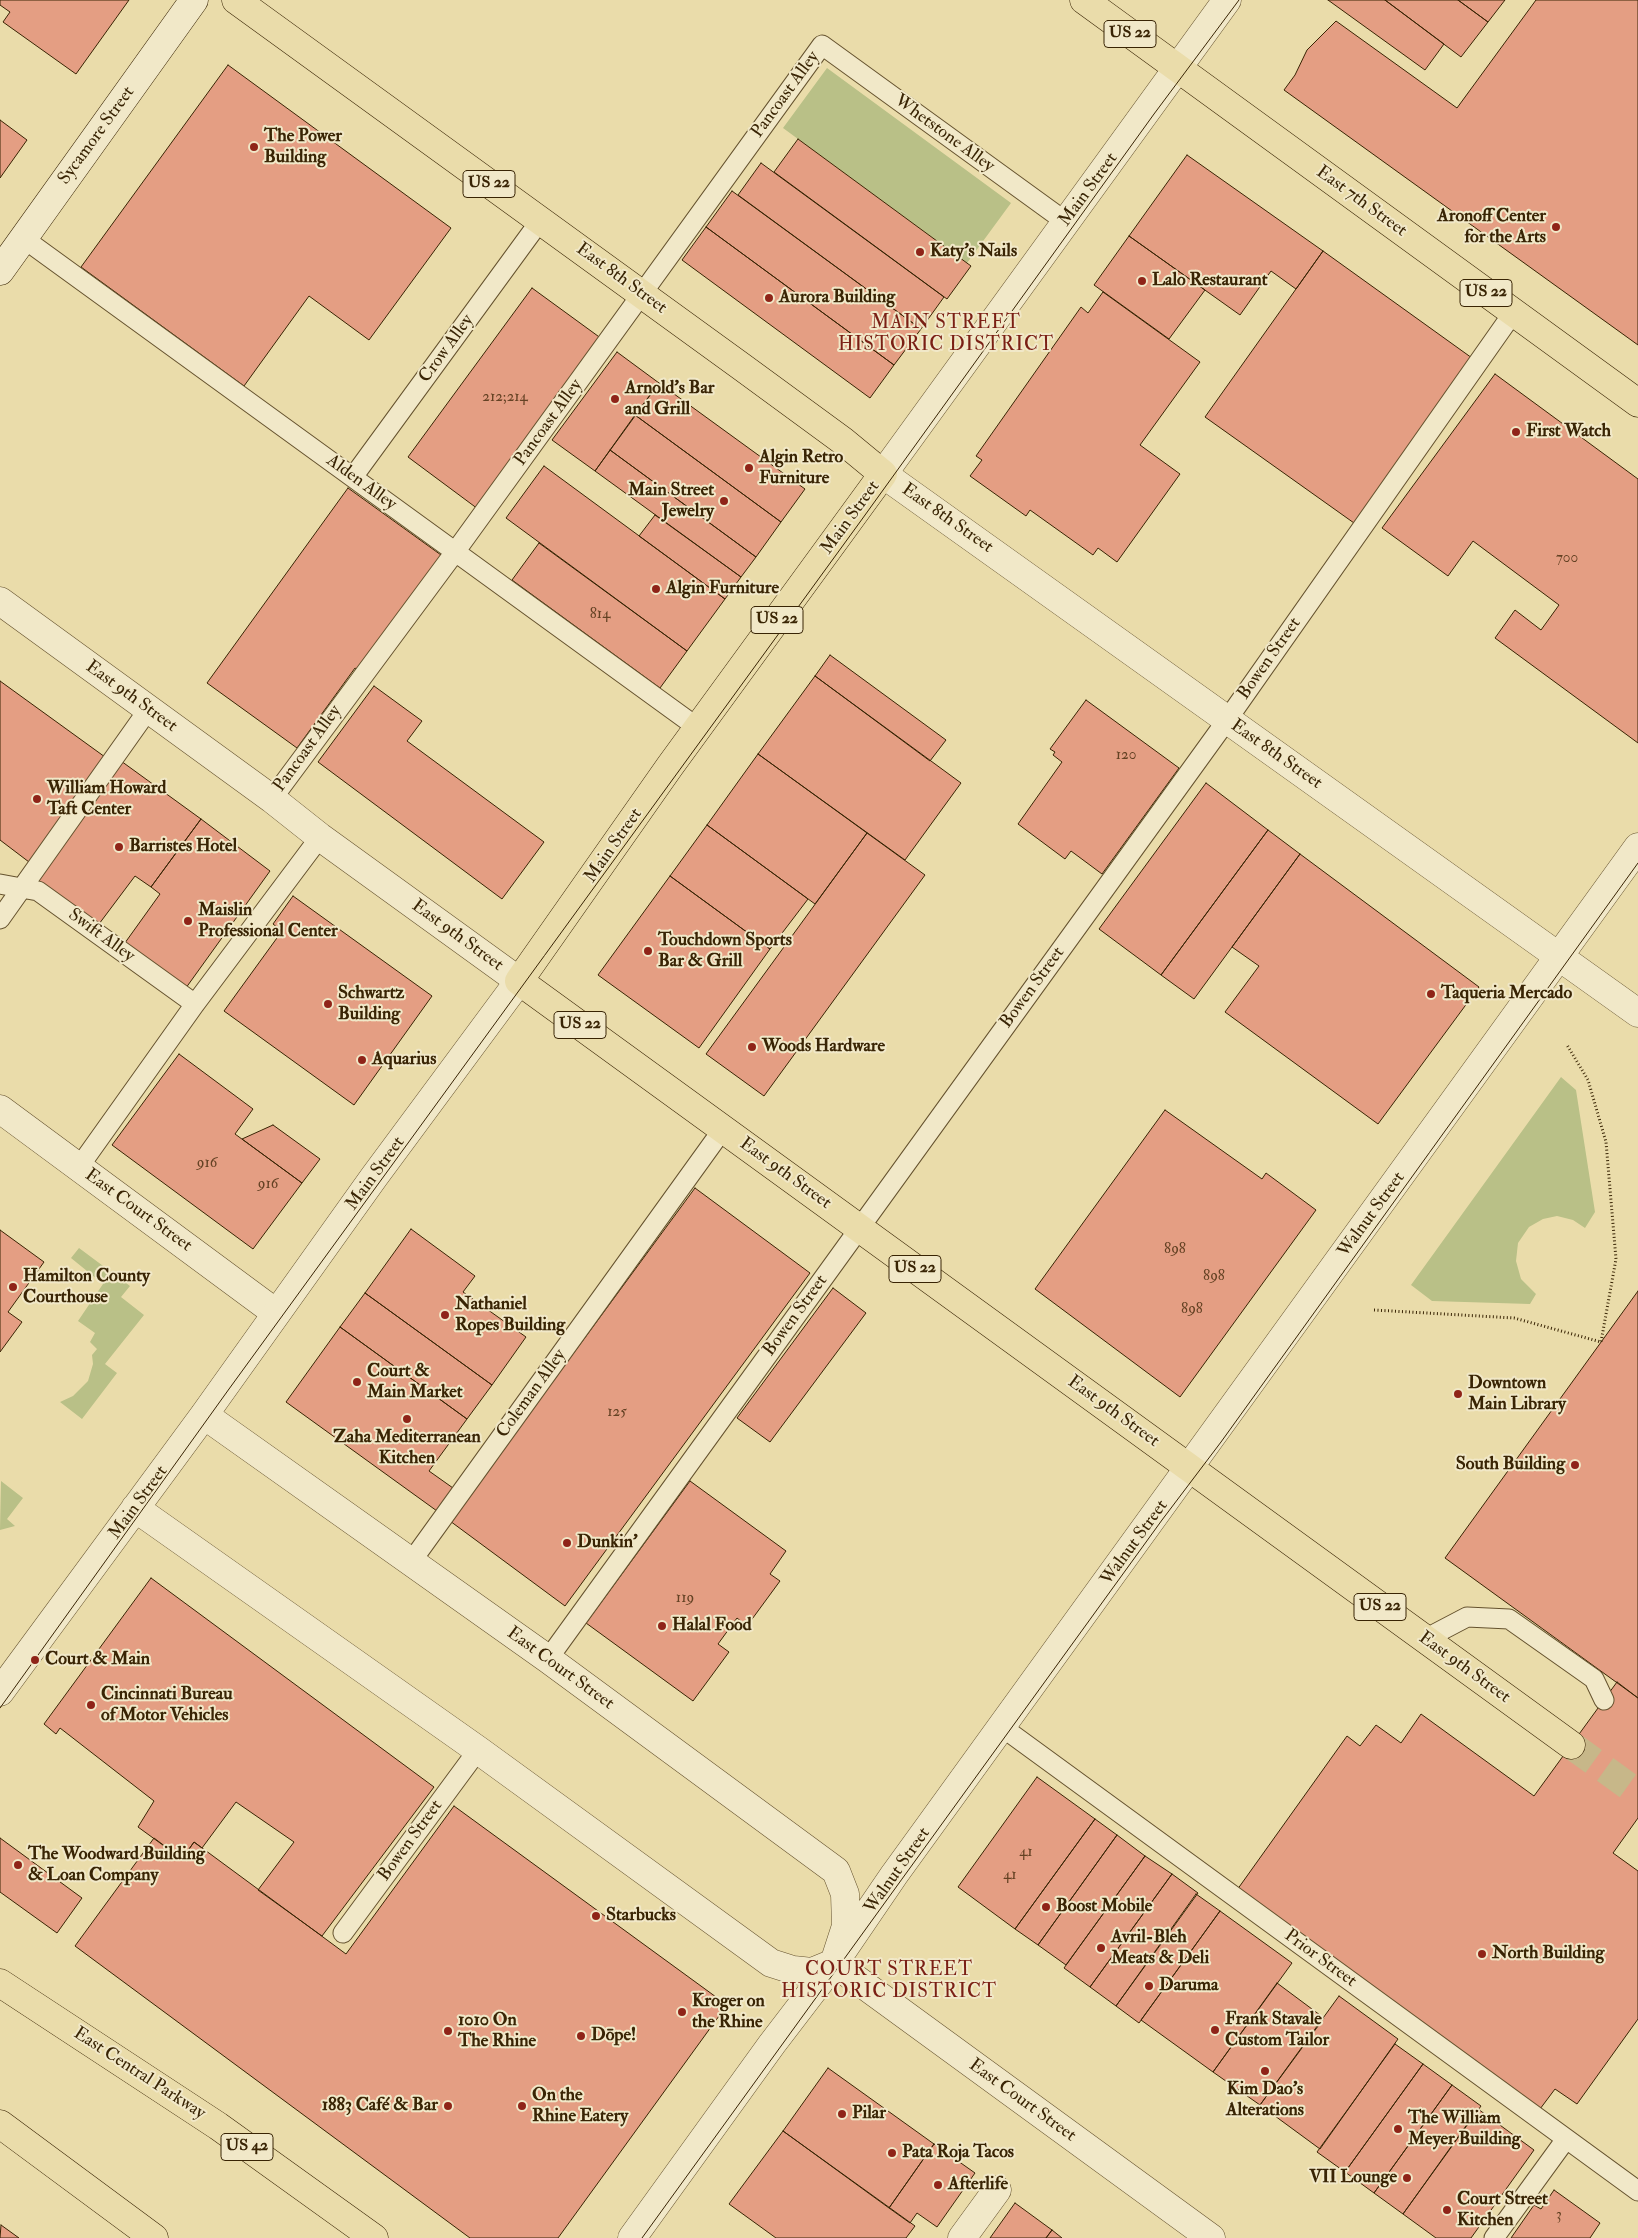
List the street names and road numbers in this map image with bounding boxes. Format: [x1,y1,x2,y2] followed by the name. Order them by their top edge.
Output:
[1104,20,1156,48] road number: US 22
[747,47,825,143] street label: Pancoast Alley
[54,83,140,189] street label: Sycamore Street
[890,90,998,178] street label: Whetstone Alley
[1055,149,1123,231] street label: Main Street
[1311,162,1411,242] street label: East 7th Street
[463,170,515,198] road number: US 22
[571,239,671,319] street label: East 8th Street
[1460,280,1512,306] road number: US 22
[415,311,479,387] street label: Crow Alley
[510,375,588,471] street label: Pancoast Alley
[322,450,400,516] street label: Alden Alley
[817,477,885,559] street label: Main Street
[897,479,997,559] street label: East 8th Street
[751,606,803,634] road number: US 22
[1234,614,1306,704] street label: Bowen Street
[81,657,181,737] street label: East 9th Street
[269,701,347,797] street label: Pancoast Alley
[1226,715,1326,795] street label: East 8th Street
[581,805,647,887] street label: Main Street
[407,896,507,976] street label: East 9th Street
[63,905,139,967] street label: Swift Alley
[996,943,1070,1033] street label: Bowen Street
[554,1012,606,1038] road number: US 22
[342,1133,410,1215] street label: Main Street
[735,1134,835,1214] street label: East 9th Street
[80,1165,196,1257] street label: East Court Street
[1334,1168,1410,1262] street label: Walnut Street
[889,1256,941,1282] road number: US 22
[759,1271,833,1361] street label: Bowen Street
[493,1345,571,1443] street label: Coleman Alley
[1063,1372,1163,1452] street label: East 9th Street
[105,1462,173,1544] street label: Main Street
[1097,1496,1173,1590] street label: Walnut Street
[1354,1594,1406,1620] road number: US 22
[502,1623,618,1715] street label: East Court Street
[1414,1628,1514,1708] street label: East 9th Street
[374,1796,448,1886] street label: Bowen Street
[860,1824,936,1918] street label: Walnut Street
[1280,1925,1360,1993] street label: Prior Street
[69,2023,209,2125] street label: East Central Parkway
[964,2055,1080,2147] street label: East Court Street
[221,2134,273,2160] road number: US 42

